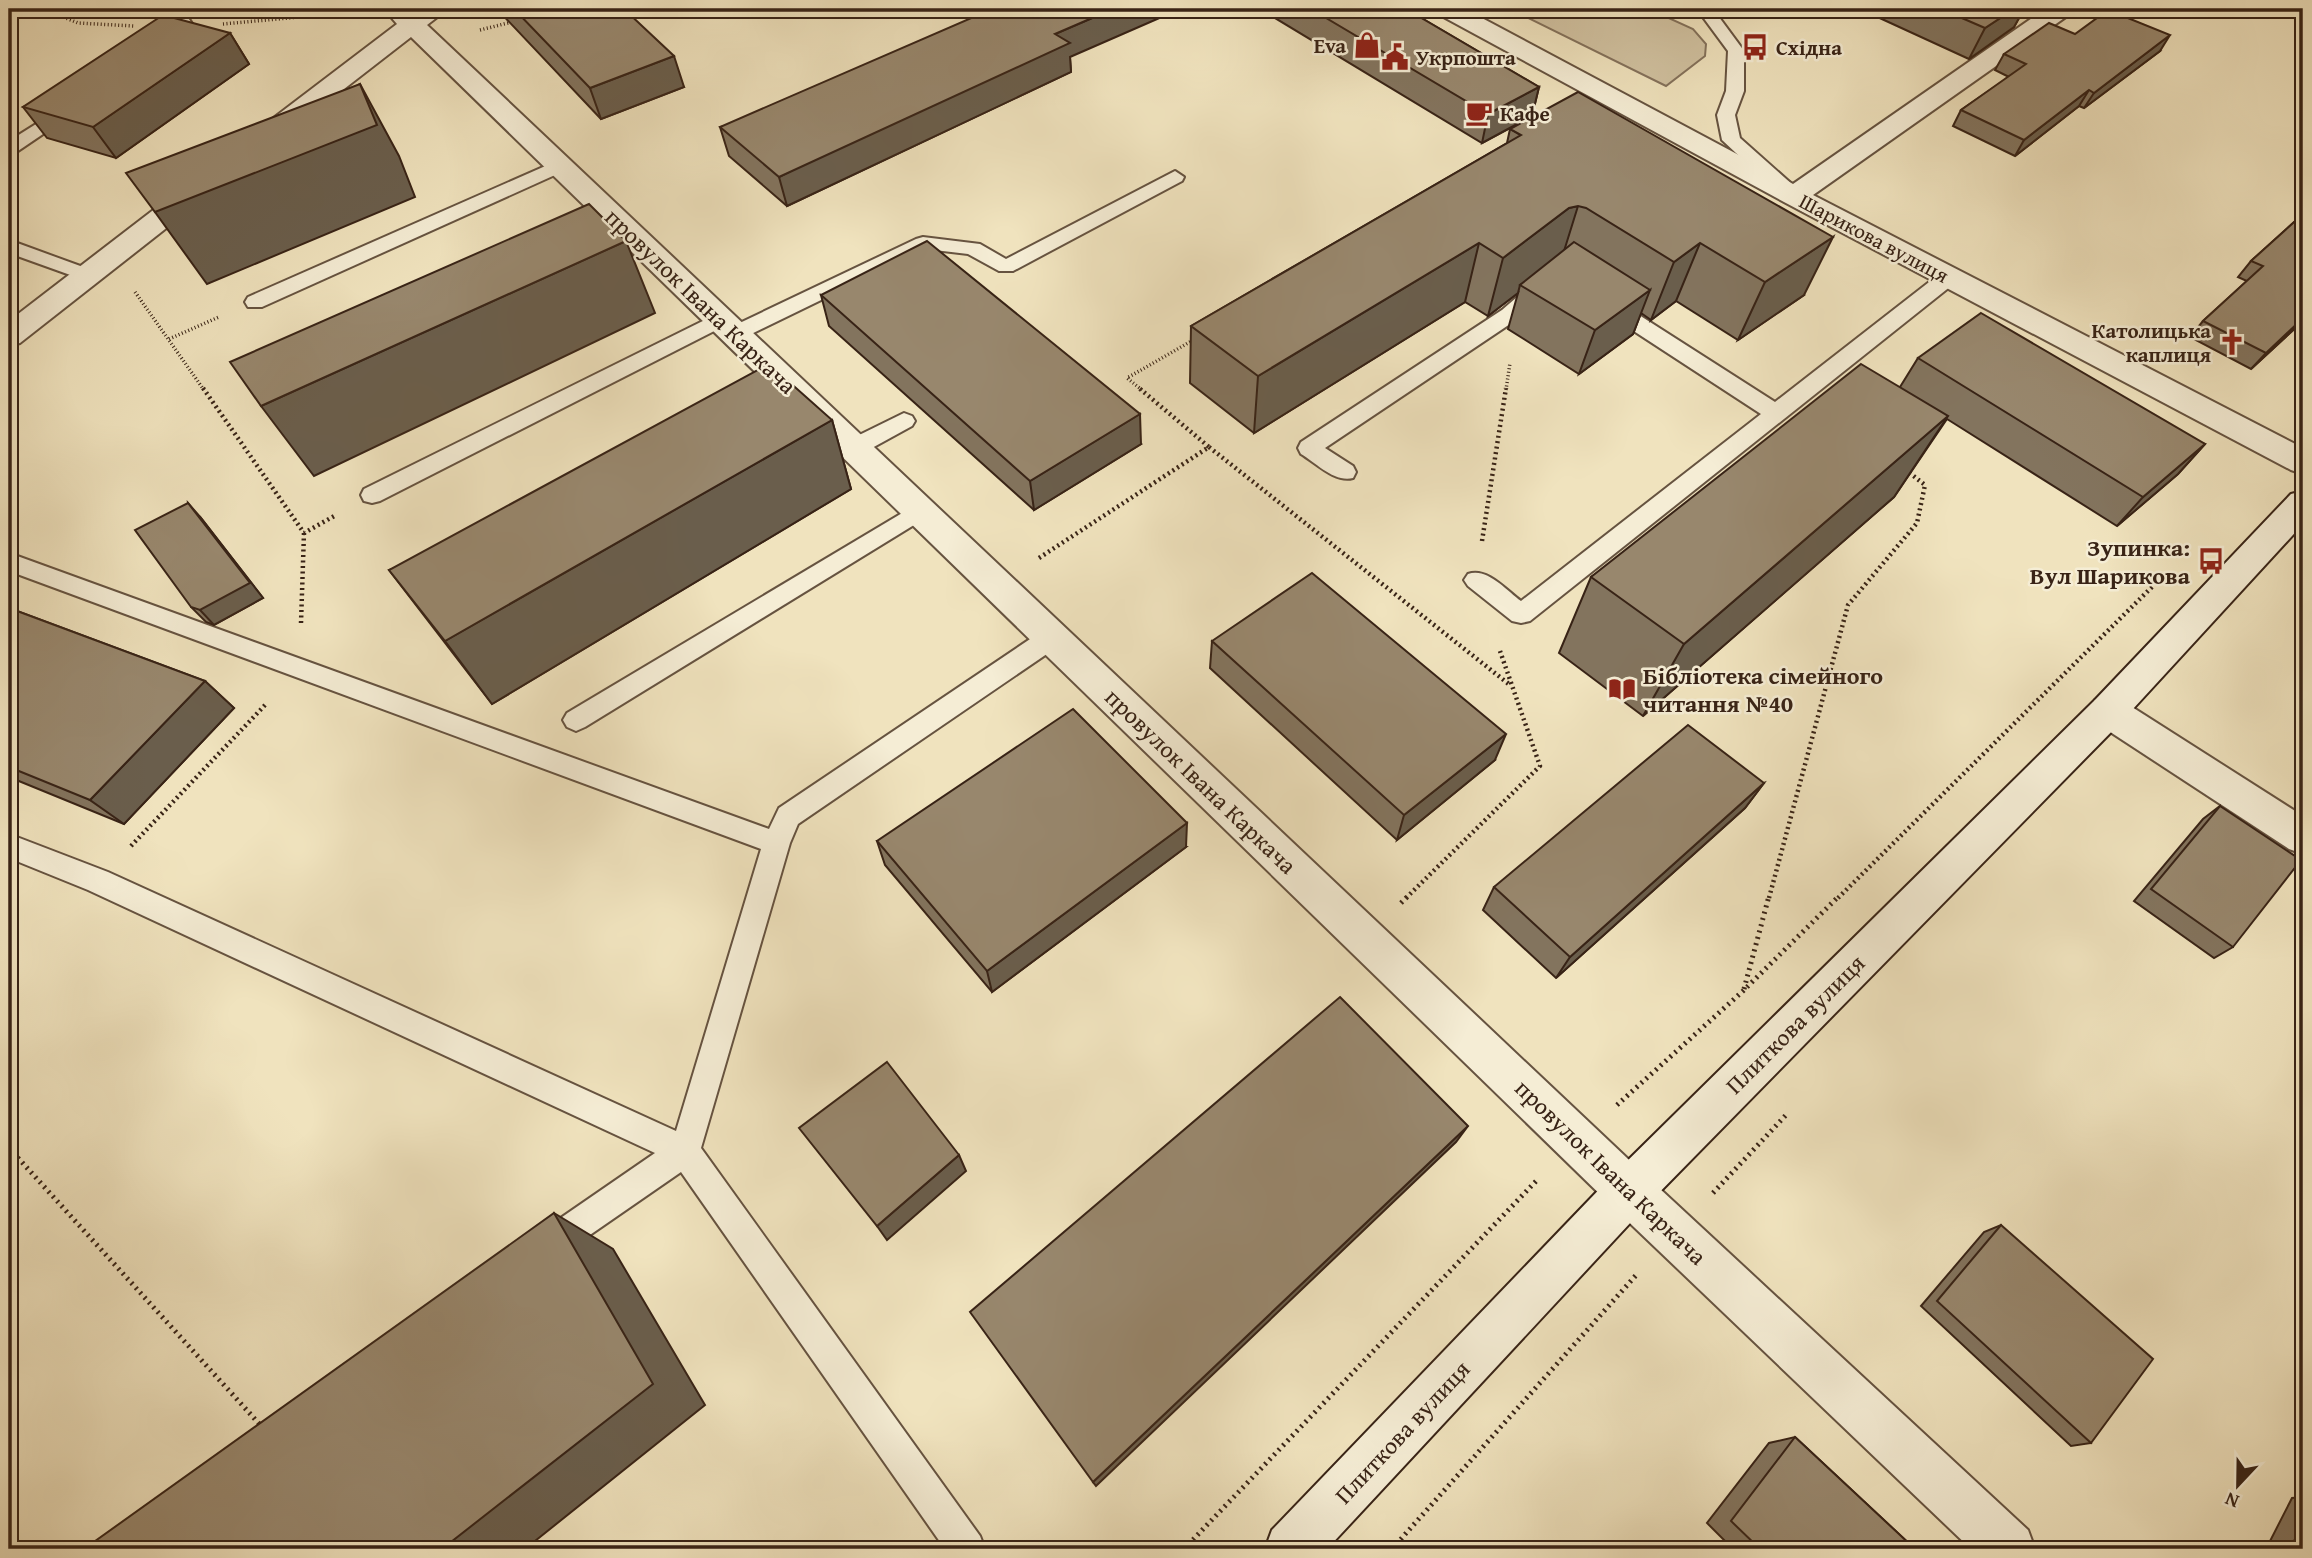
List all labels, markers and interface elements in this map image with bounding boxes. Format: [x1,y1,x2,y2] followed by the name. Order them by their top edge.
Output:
[1314,30,1346,61] place label: Eva
[1352,30,1382,60] shop icon: Eva
[1740,32,1770,62] bus stop icon: Східна
[1776,32,1842,63] place label: Східна
[1380,42,1410,72] public building icon: Укрпошта
[1416,42,1516,73] place label: Укрпошта
[1464,98,1494,128] cafe icon: Кафе
[1500,98,1550,129] place label: Кафе
[1794,185,1955,291] street label: Шарикова вулиця
[597,200,805,402] street label: провулок Івана Каркача
[2091,315,2211,370] place label: Католицька каплиця
[2217,327,2247,357] church icon: Католицька каплиця
[2030,530,2191,593] place label: Зупинка: Вул Шарикова
[2196,546,2226,576] bus stop icon: Зупинка: Вул Шарикова
[1643,658,1883,721] place label: Бібліотека сімейного читання №40
[1607,674,1637,704] library icon: Бібліотека сімейного читання №40
[1097,680,1305,882] street label: провулок Івана Каркача
[1717,946,1873,1102] street label: Плиткова вулиця
[1507,1071,1715,1273] street label: провулок Івана Каркача
[1326,1352,1478,1512] street label: Плиткова вулиця
[2204,1450,2274,1520] north arrow
[2220,1485,2243,1516] text: N

